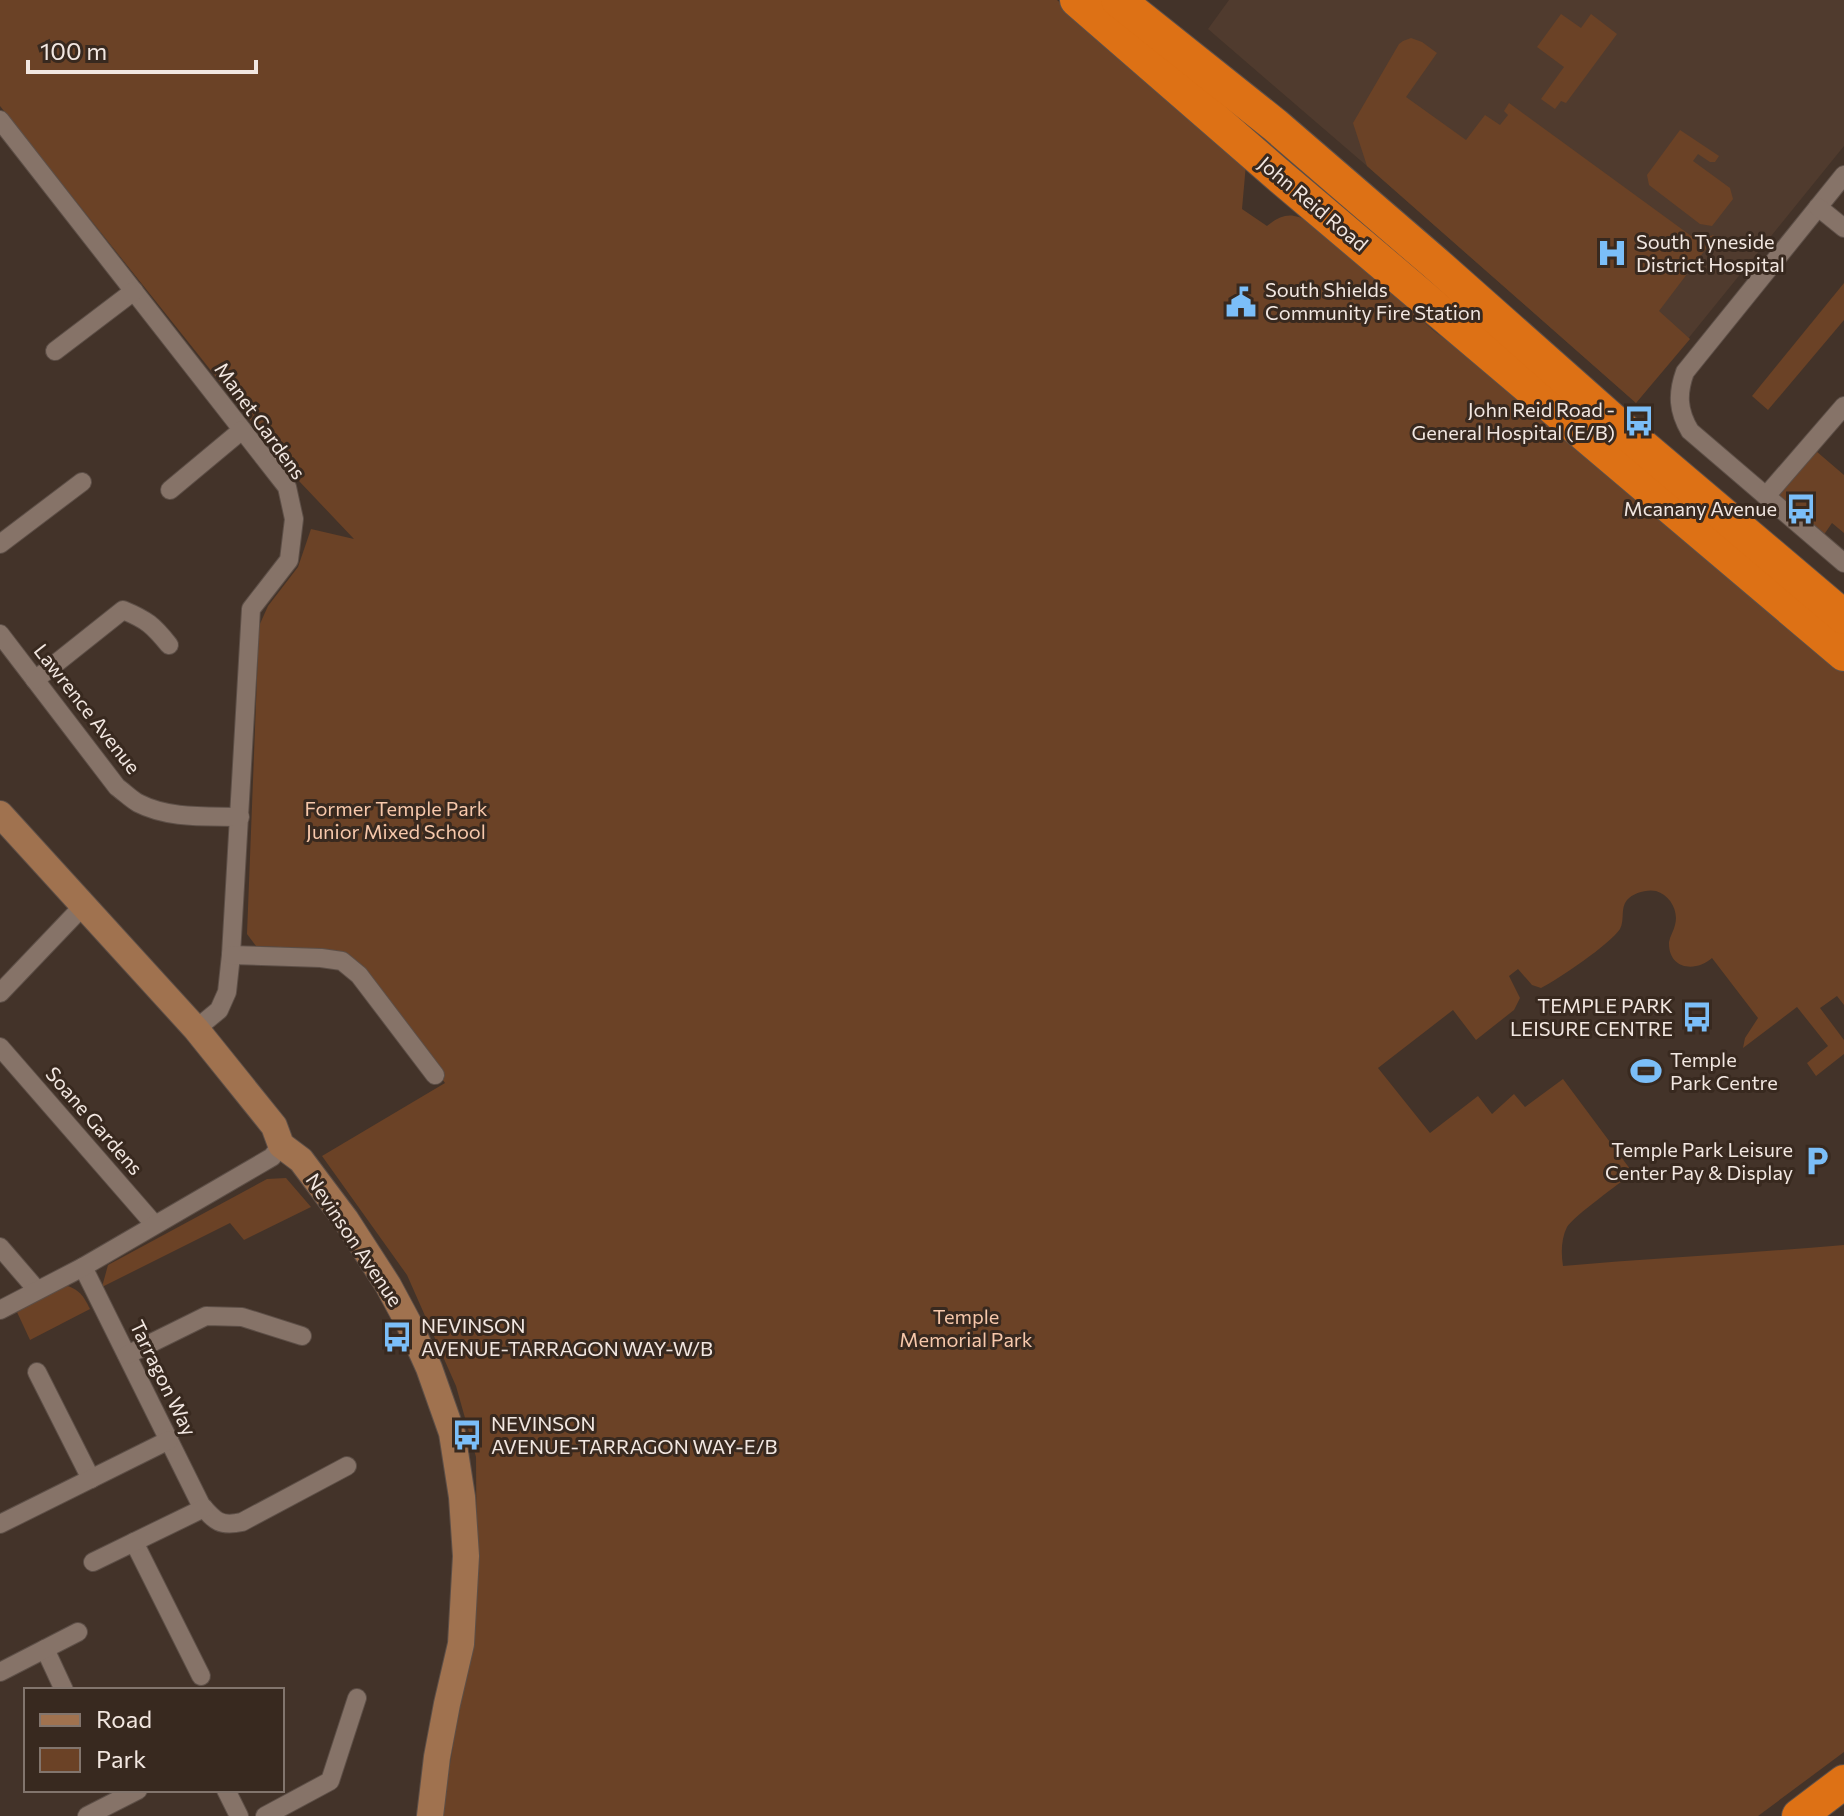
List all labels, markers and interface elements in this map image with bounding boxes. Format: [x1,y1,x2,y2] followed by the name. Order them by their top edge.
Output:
[28,24,256,74] scale bar
[40,36,107,65] text: 100 m
[1254,151,1373,256] street label: John Reid Road
[1636,229,1785,276] place label: South Tyneside District Hospital
[1595,236,1629,270] hospital icon: South Tyneside District Hospital
[1265,277,1481,324] place label: South Shields Community Fire Station
[1224,285,1258,319] public building icon: South Shields Community Fire Station
[210,357,311,484] street label: Manet Gardens
[1412,397,1615,444] place label: John Reid Road - General Hospital (E/B)
[1622,404,1656,438] bus stop icon: John Reid Road - General Hospital (E/B)
[1784,492,1818,526] bus stop icon: Mcanany Avenue
[1624,496,1777,520] place label: Mcanany Avenue
[30,639,146,778] street label: Lawrence Avenue
[304,796,488,843] park label: Former Temple Park Junior Mixed School
[1510,993,1673,1040] place label: TEMPLE PARK LEISURE CENTRE
[1680,1000,1714,1034] bus stop icon: TEMPLE PARK LEISURE CENTRE
[1670,1047,1778,1094] place label: Temple Park Centre
[1629,1054,1663,1088] sports icon: Temple Park Centre
[41,1061,148,1179] street label: Soane Gardens
[1605,1137,1793,1184] place label: Temple Park Leisure Center Pay & Display
[1800,1144,1834,1178] parking icon: Temple Park Leisure Center Pay & Display
[301,1168,408,1311] street label: Nevinson Avenue
[899,1304,1033,1351] park label: Temple Memorial Park
[421,1313,713,1360] place label: NEVINSON AVENUE-TARRAGON WAY-W/B
[126,1316,202,1439] street label: Tarragon Way
[380,1320,414,1354] bus stop icon: NEVINSON AVENUE-TARRAGON WAY-W/B
[491,1411,778,1458] place label: NEVINSON AVENUE-TARRAGON WAY-E/B
[450,1418,484,1452] bus stop icon: NEVINSON AVENUE-TARRAGON WAY-E/B
[24,1688,284,1792] legend
[96,1704,152,1733] text: Road
[96,1744,146,1773] text: Park

